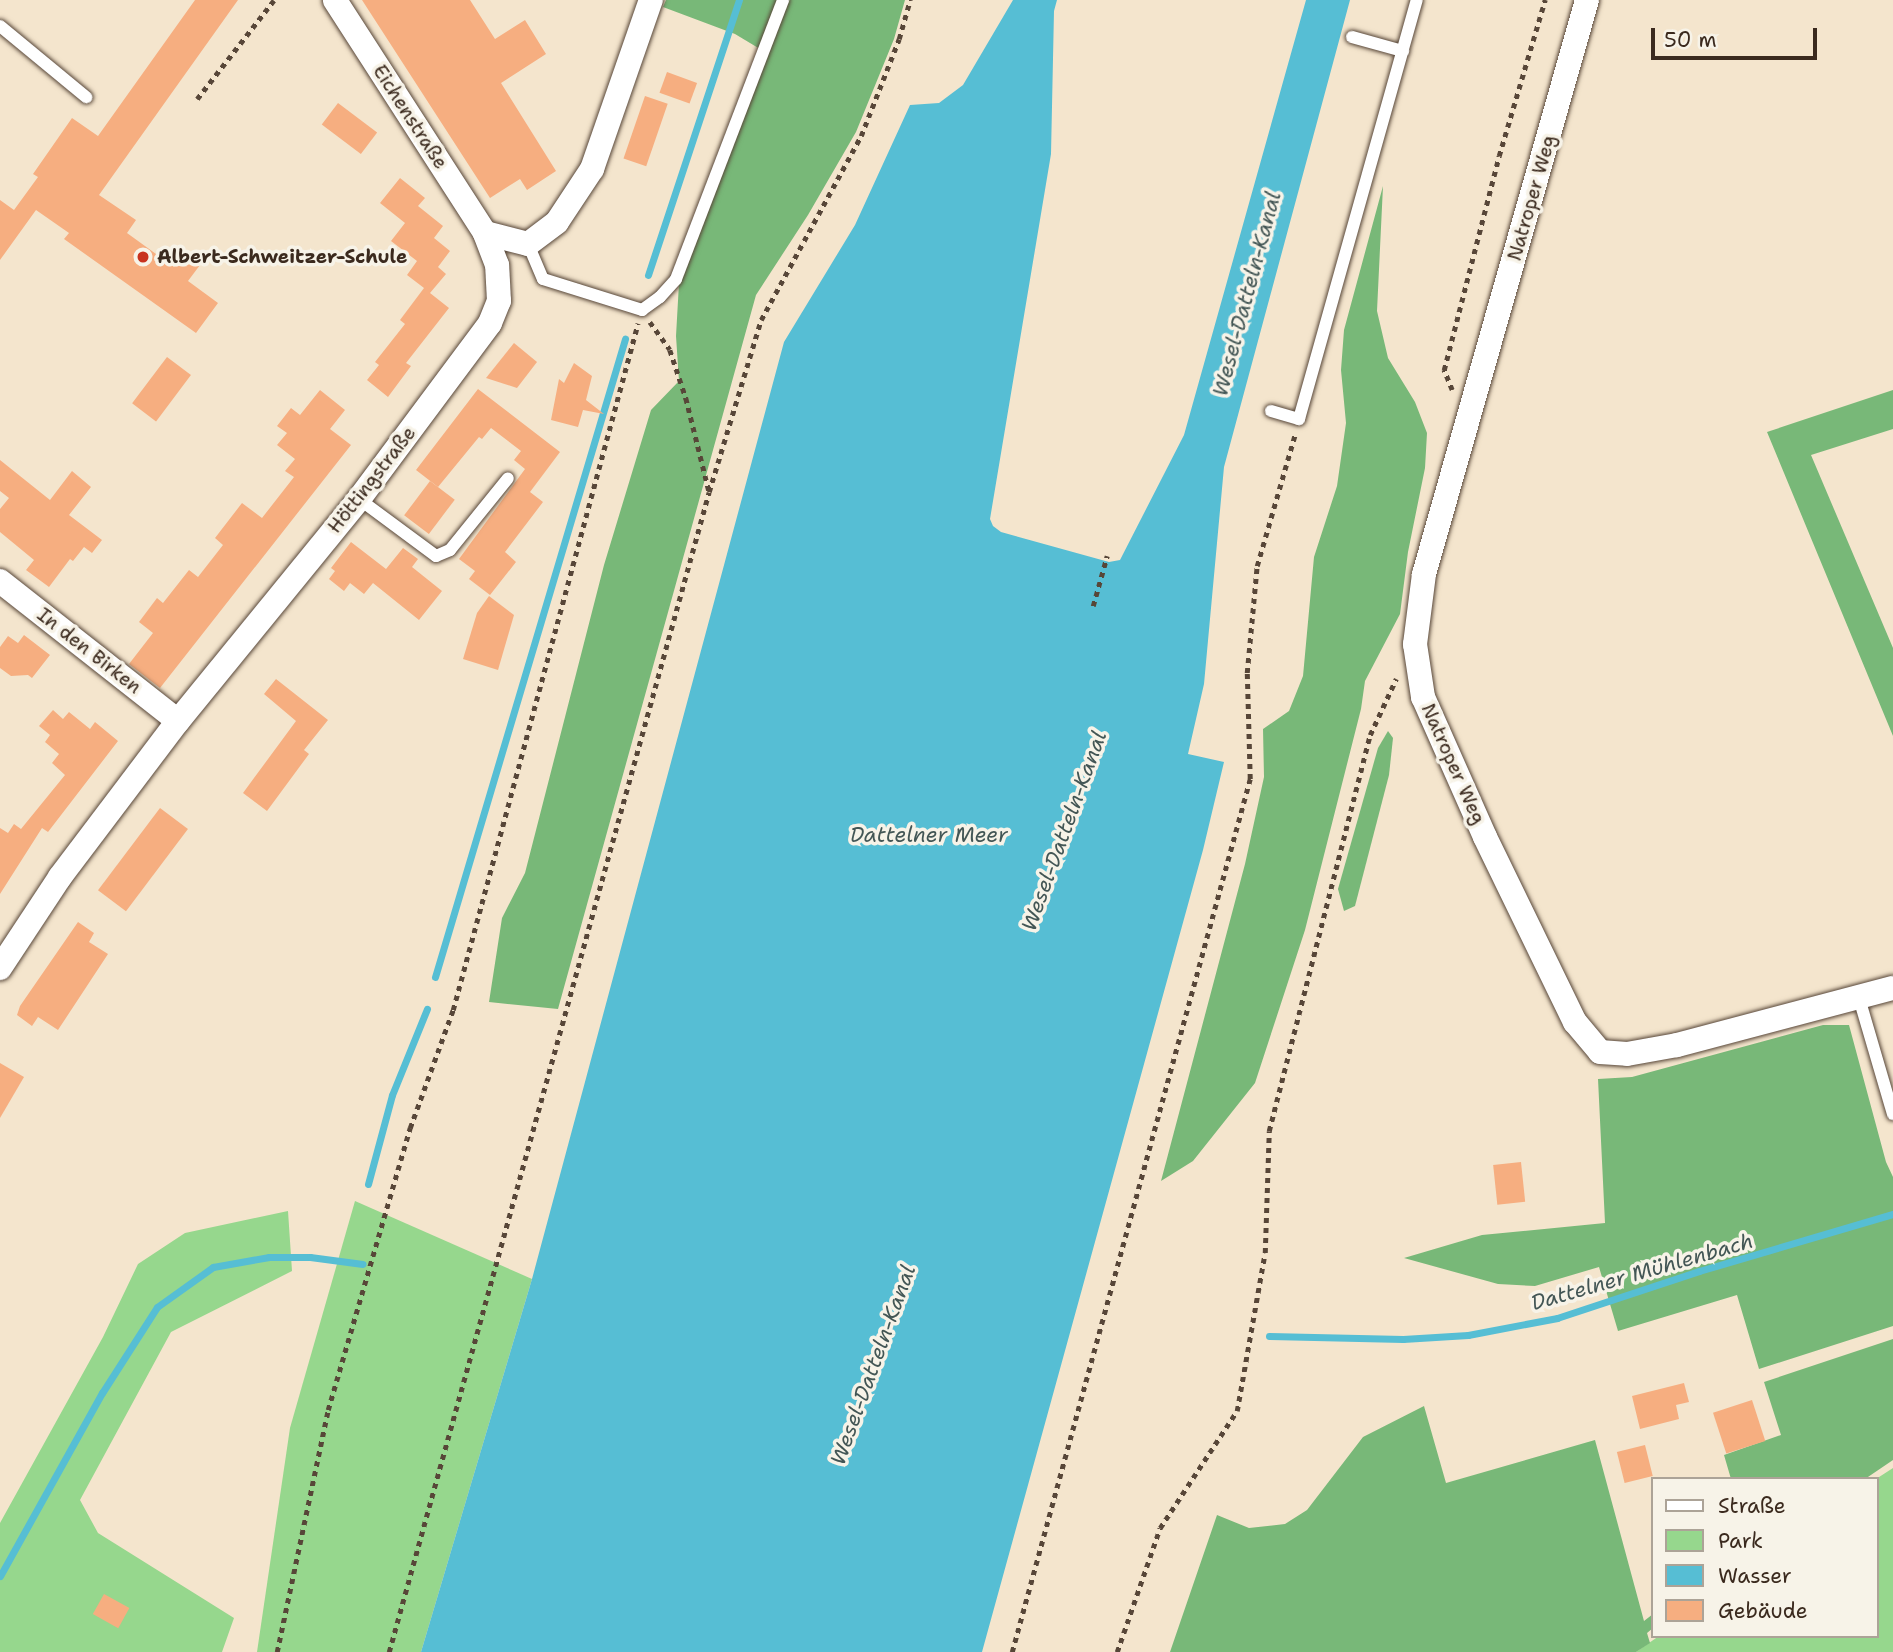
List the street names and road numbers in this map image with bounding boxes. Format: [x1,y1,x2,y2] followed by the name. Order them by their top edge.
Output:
[368,61,452,173] street label: Eichenstraße
[1503,133,1561,263] street label: Natroper Weg
[323,422,421,538] street label: Höttingstraße
[32,603,146,699] street label: In den Birken
[1416,700,1490,828] street label: Natroper Weg

